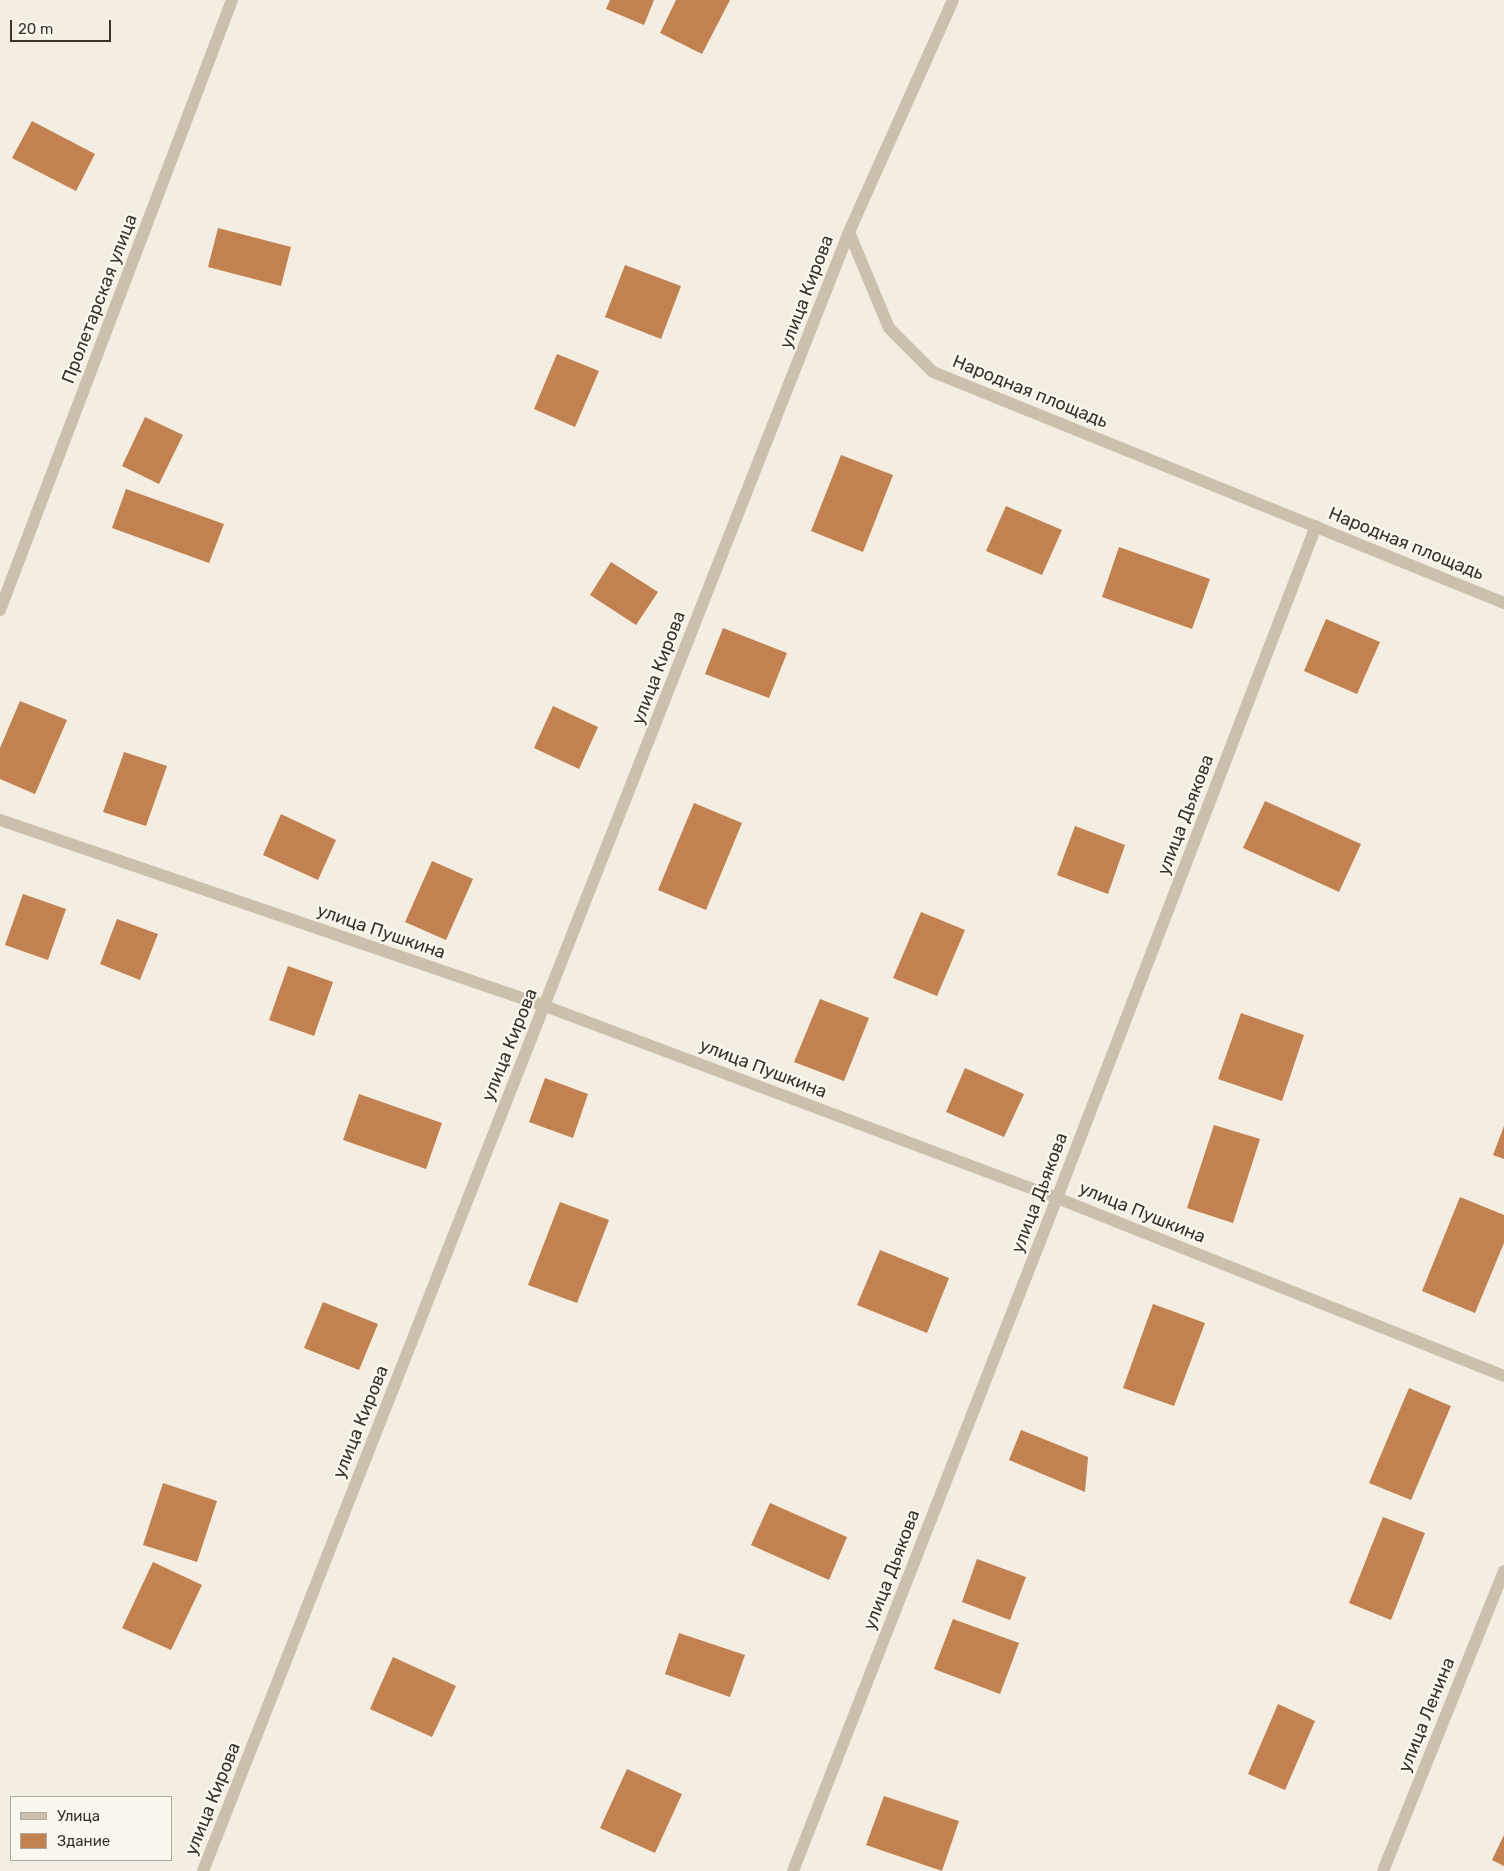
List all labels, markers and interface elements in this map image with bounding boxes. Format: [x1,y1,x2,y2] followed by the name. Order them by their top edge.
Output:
[12,10,114,42] scale bar
[18,20,53,38] text: 20 m
[58,211,142,387] street label: Пролетарская улица
[775,232,839,352] street label: улица Кирова
[949,351,1111,433] street label: Народная площадь
[1325,503,1487,585] street label: Народная площадь
[627,608,691,728] street label: улица Кирова
[1153,752,1219,878] street label: улица Дьякова
[314,900,448,964] street label: улица Пушкина
[478,985,542,1105] street label: улица Кирова
[696,1035,830,1103] street label: улица Пушкина
[1007,1130,1073,1256] street label: улица Дьякова
[1076,1178,1208,1248] street label: улица Пушкина
[329,1362,393,1482] street label: улица Кирова
[859,1507,925,1633] street label: улица Дьякова
[1394,1655,1460,1775] street label: улица Ленина
[181,1739,245,1859] street label: улица Кирова
[10,1796,172,1861] legend
[57,1807,100,1825] text: Улица
[57,1832,110,1850] text: Здание

